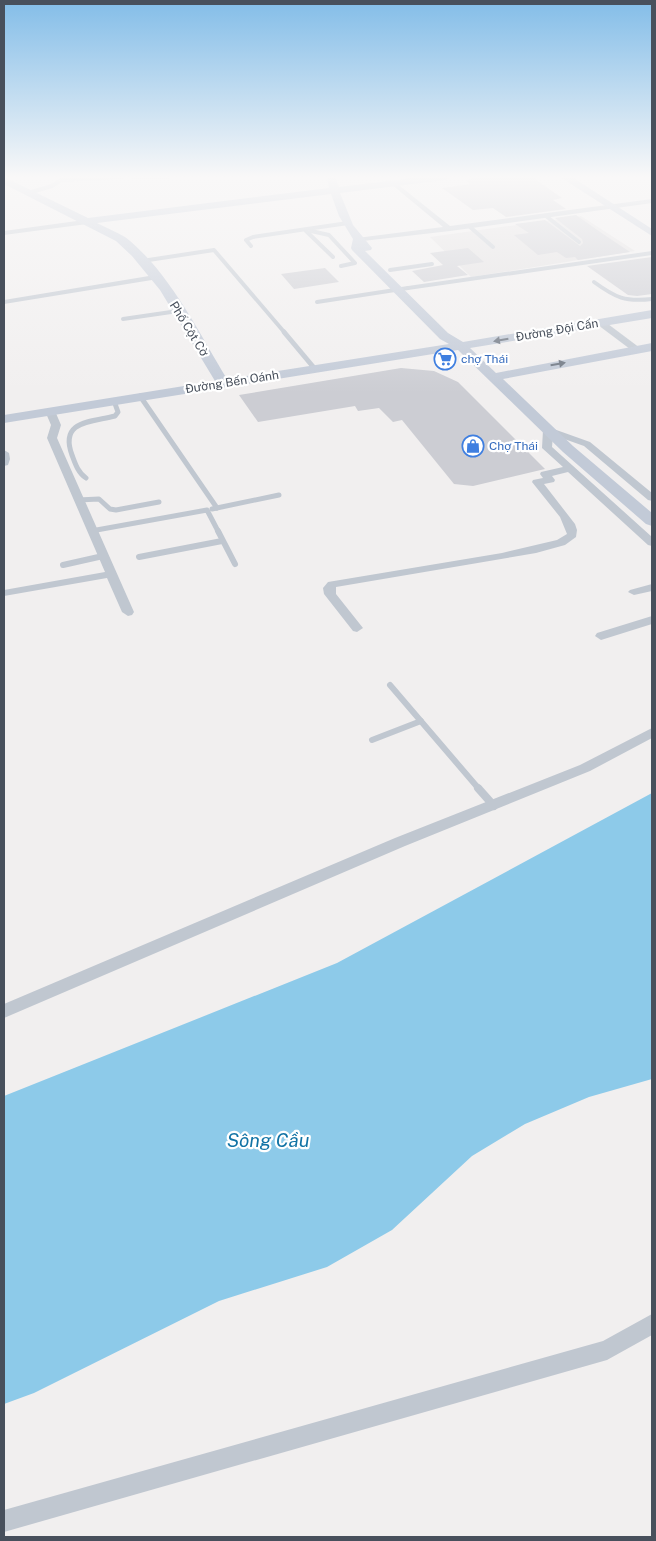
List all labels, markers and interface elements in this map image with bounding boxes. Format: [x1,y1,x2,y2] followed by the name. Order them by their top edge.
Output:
[167,299,212,360] street label: Phố Cột Cờ
[515,316,599,344] street label: Đường Đội Cấn
[492,336,508,344] one-way arrow
[433,347,457,371] supermarket icon: chợ Thái
[461,352,508,366] place label: chợ Thái
[550,360,566,368] one-way arrow
[184,368,280,396] street label: Đường Bến Oánh
[461,434,485,458] shop icon: Chợ Thái
[489,439,538,453] place label: Chợ Thái
[227,1129,309,1151] water label: Sông Cầu

